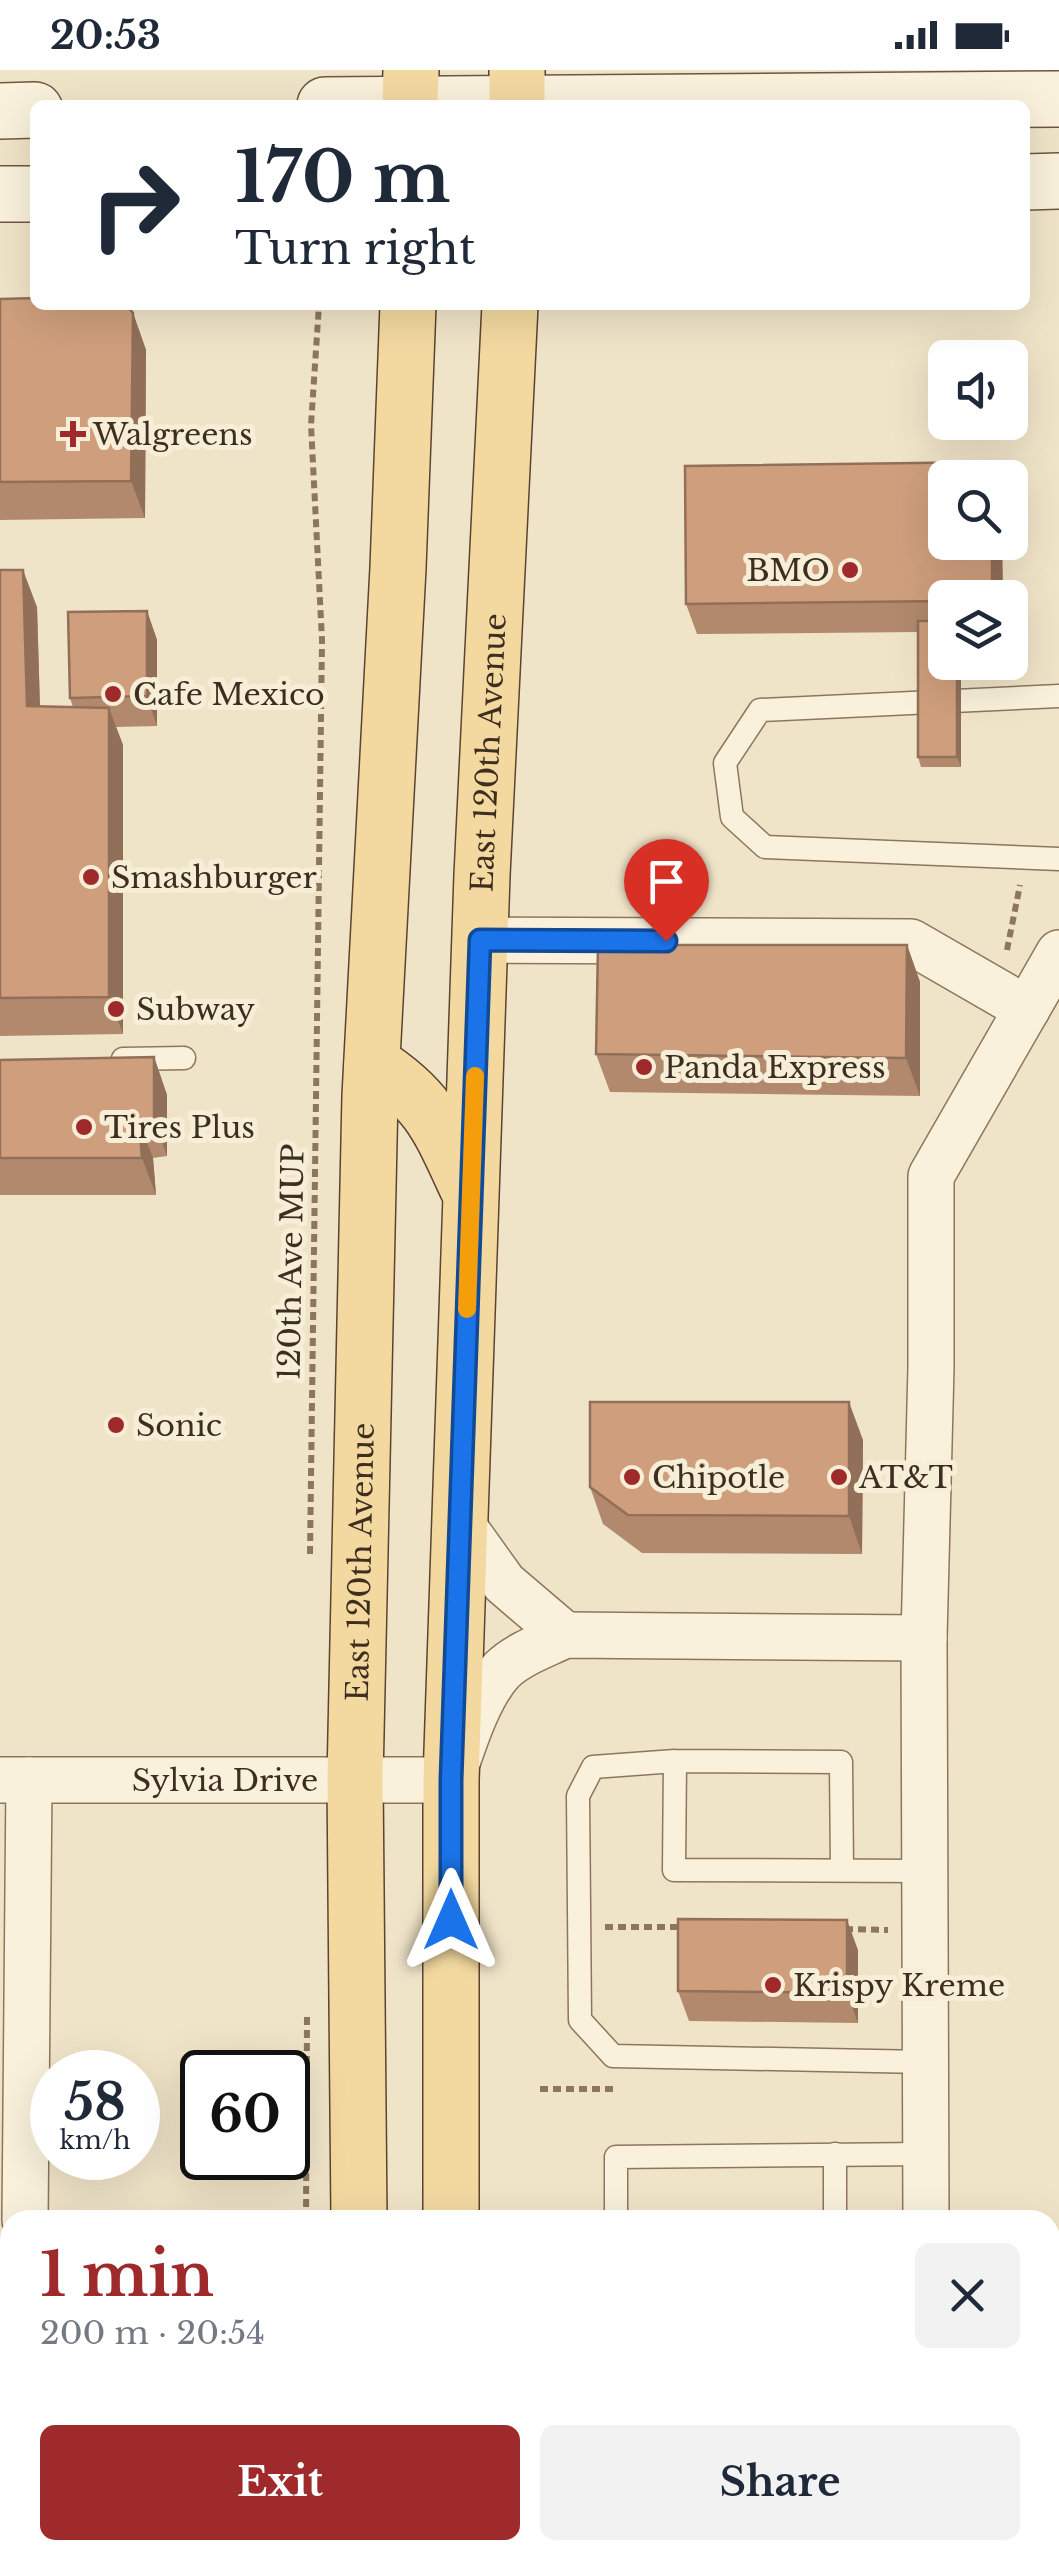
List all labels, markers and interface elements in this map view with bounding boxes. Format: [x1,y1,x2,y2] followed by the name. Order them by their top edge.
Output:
[50,12,161,59] text: 20:53
[235,134,451,221] text: 170 m
[70,140,200,270] icon: right
[235,220,476,276] text: Turn right
[928,340,1028,680] map controls
[928,340,1028,440] button: sound
[92,416,253,453] place label: Walgreens
[62,423,84,445] marker: Walgreens
[928,460,1028,560] button: search
[747,552,830,589] place label: BMO
[839,559,861,581] marker: BMO
[928,580,1028,680] button: layers
[463,612,513,893] street label: East 120th Avenue
[133,676,325,713] place label: Cafe Mexico
[102,683,124,705] marker: Cafe Mexico
[624,839,709,942] pin
[639,854,694,909] icon: arrive
[111,859,317,896] place label: Smashburger
[80,866,102,888] marker: Smashburger
[136,991,255,1028] place label: Subway
[105,998,127,1020] marker: Subway
[664,1049,886,1086] place label: Panda Express
[633,1056,655,1078] marker: Panda Express
[104,1109,255,1146] place label: Tires Plus
[73,1116,95,1138] marker: Tires Plus
[270,1143,312,1381] street label: 120th Ave MUP
[136,1407,222,1444] place label: Sonic
[105,1414,127,1436] marker: Sonic
[338,1422,381,1702] street label: East 120th Avenue
[652,1459,785,1496] place label: Chipotle
[858,1459,953,1496] place label: AT&T
[621,1466,643,1488] marker: Chipotle
[828,1466,850,1488] marker: AT&T
[132,1762,318,1799] street label: Sylvia Drive
[399,1868,503,1972] position arrow
[793,1967,1005,2004] place label: Krispy Kreme
[762,1974,784,1996] marker: Krispy Kreme
[180,2050,310,2180] speed limit sign: 60
[64,2071,126,2134] text: 58
[60,2125,130,2156] text: km/h
[40,2238,214,2312] text: 1 min
[915,2243,1020,2348] button: close
[40,2313,265,2353] text: 200 m · 20:54
[40,2425,520,2540] button: Exit
[540,2425,1020,2540] button: Share

